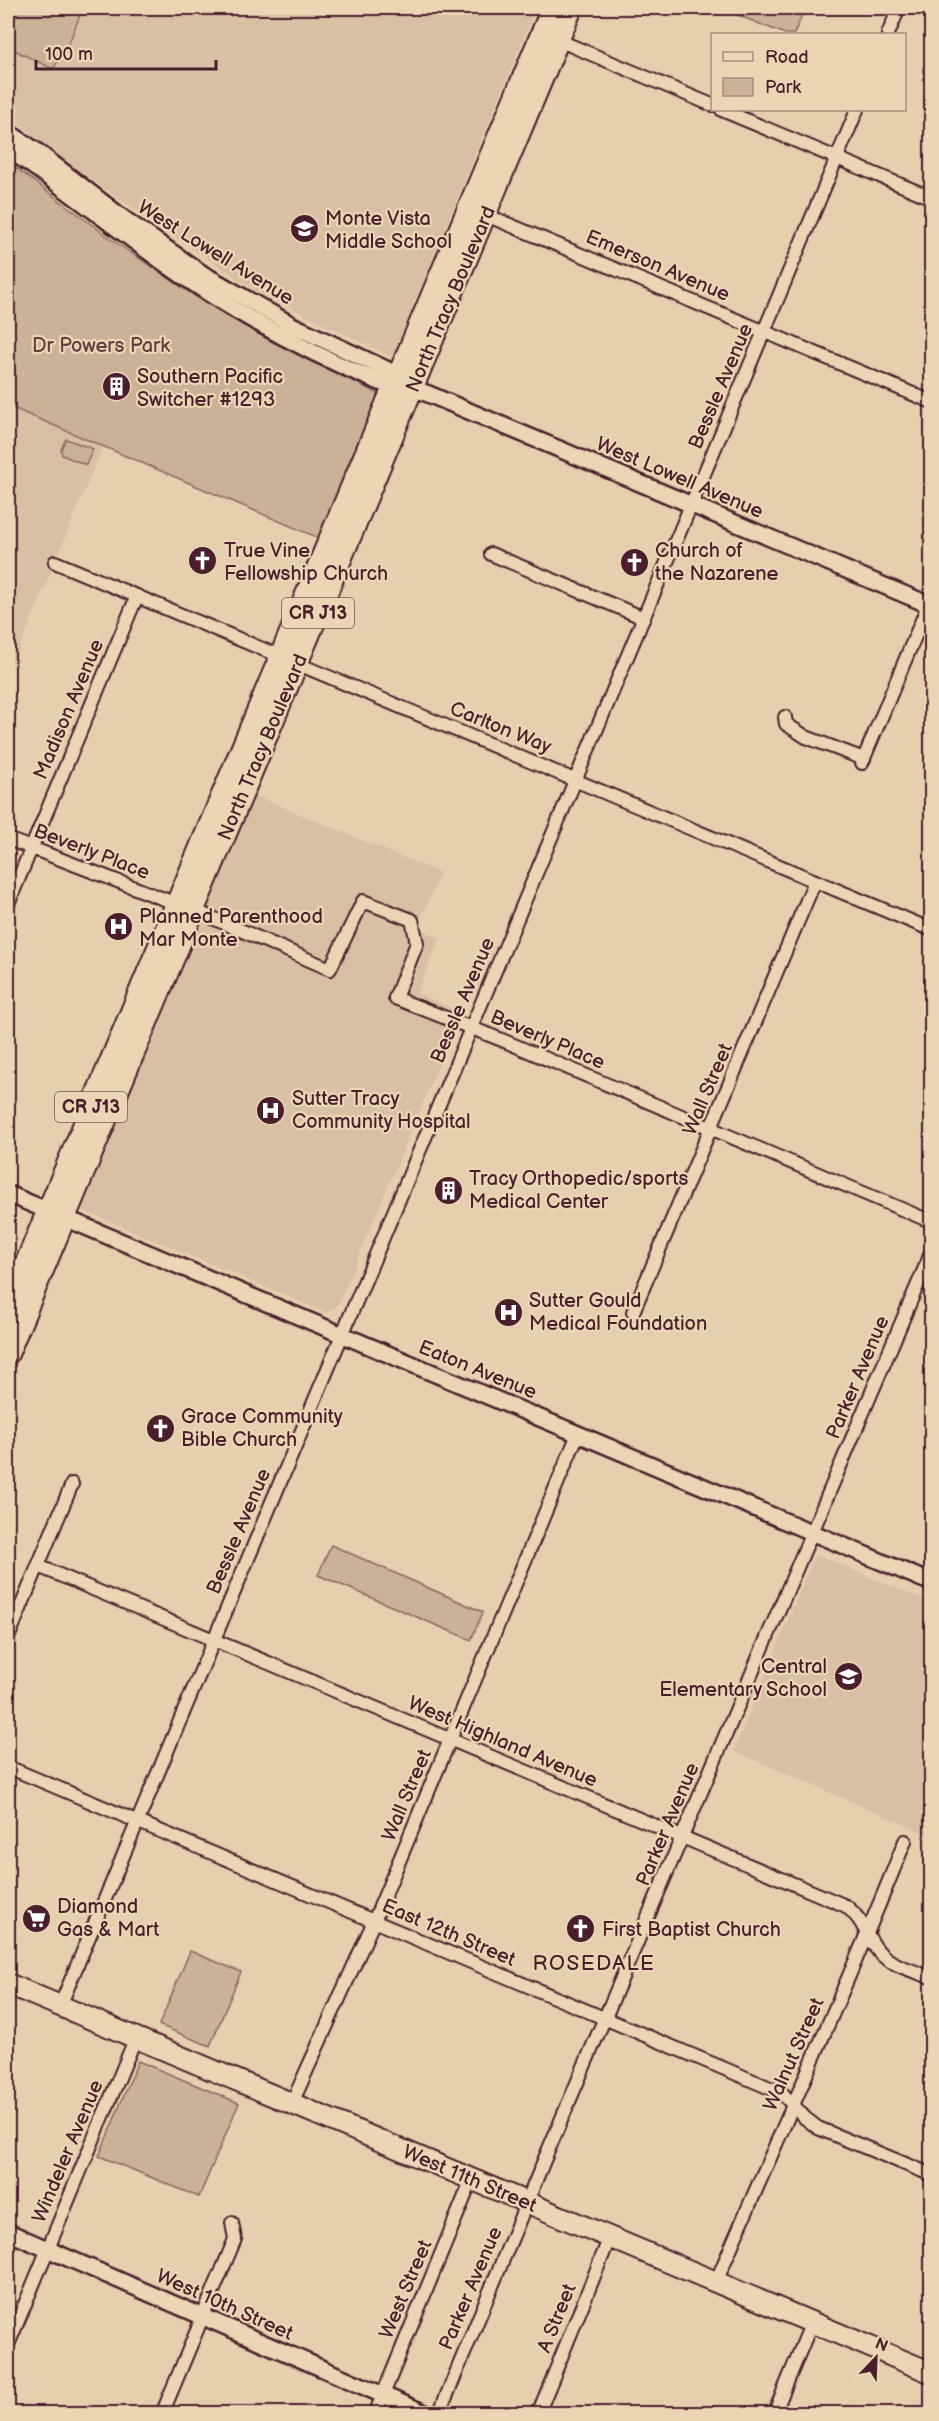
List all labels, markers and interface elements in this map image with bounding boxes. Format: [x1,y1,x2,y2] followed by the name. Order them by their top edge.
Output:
[36,33,216,71] scale bar
[711,33,906,111] legend
[45,44,93,65] text: 100 m
[765,47,809,68] text: Road
[765,77,801,98] text: Park
[133,195,298,311] street label: West Lowell Avenue
[401,203,501,396] street label: North Tracy Boulevard
[325,207,452,254] place label: Monte Vista Middle School
[288,213,320,245] school or university icon: Monte Vista Middle School
[582,225,733,307] street label: Emerson Avenue
[684,320,758,453] street label: Bessle Avenue
[32,334,170,358] park label: Dr Powers Park
[137,365,283,412] place label: Southern Pacific Switcher #1293
[100,371,132,403] building icon: Southern Pacific Switcher #1293
[592,432,767,524] street label: West Lowell Avenue
[224,539,388,586] place label: True Vine Fellowship Church
[655,539,778,586] place label: Church of the Nazarene
[187,545,219,577] church icon: True Vine Fellowship Church
[618,546,650,578] church icon: Church of the Nazarene
[282,598,354,628] road number: CR J13
[29,636,109,783] street label: Madison Avenue
[213,651,313,844] street label: North Tracy Boulevard
[446,697,555,759] street label: Carlton Way
[30,819,153,885] street label: Beverly Place
[139,905,323,952] place label: Planned Parenthood Mar Monte
[102,911,134,943] hospital icon: Planned Parenthood Mar Monte
[426,934,500,1067] street label: Bessle Avenue
[487,1005,609,1075] street label: Beverly Place
[678,1040,738,1139] street label: Wall Street
[292,1087,470,1134] place label: Sutter Tracy Community Hospital
[55,1092,127,1122] road number: CR J13
[255,1094,287,1126] hospital icon: Sutter Tracy Community Hospital
[469,1167,689,1214] place label: Tracy Orthopedic/sports Medical Center
[432,1174,464,1206] building icon: Tracy Orthopedic/sports Medical Center
[529,1289,707,1336] place label: Sutter Gould Medical Foundation
[492,1296,524,1328] hospital icon: Sutter Gould Medical Foundation
[821,1312,895,1443] street label: Parker Avenue
[415,1335,540,1405] street label: Eaton Avenue
[181,1405,343,1452] place label: Grace Community Bible Church
[144,1412,176,1444] church icon: Grace Community Bible Church
[202,1465,276,1598] street label: Bessle Avenue
[659,1655,827,1702] place label: Central Elementary School
[832,1661,864,1693] school or university icon: Central Elementary School
[404,1691,601,1793] street label: West Highland Avenue
[377,1746,437,1845] street label: Wall Street
[631,1759,705,1890] street label: Parker Avenue
[378,1894,519,1972] street label: East 12th Street
[57,1895,159,1942] place label: Diamond Gas & Mart
[20,1902,52,1934] supermarket icon: Diamond Gas & Mart
[565,1913,597,1945] church icon: First Baptist Church
[602,1918,781,1942] place label: First Baptist Church
[533,1951,655,1976] district label: ROSEDALE
[758,1994,830,2115] street label: Walnut Street
[27,2076,109,2226] street label: Windeler Avenue
[399,2140,540,2218] street label: West 11th Street
[434,2223,508,2354] street label: Parker Avenue
[374,2236,437,2342] street label: West Street
[153,2264,297,2346] street label: West 10th Street
[532,2280,582,2356] street label: A Street
[846,2328,906,2388] north arrow
[872,2334,891,2357] text: N

